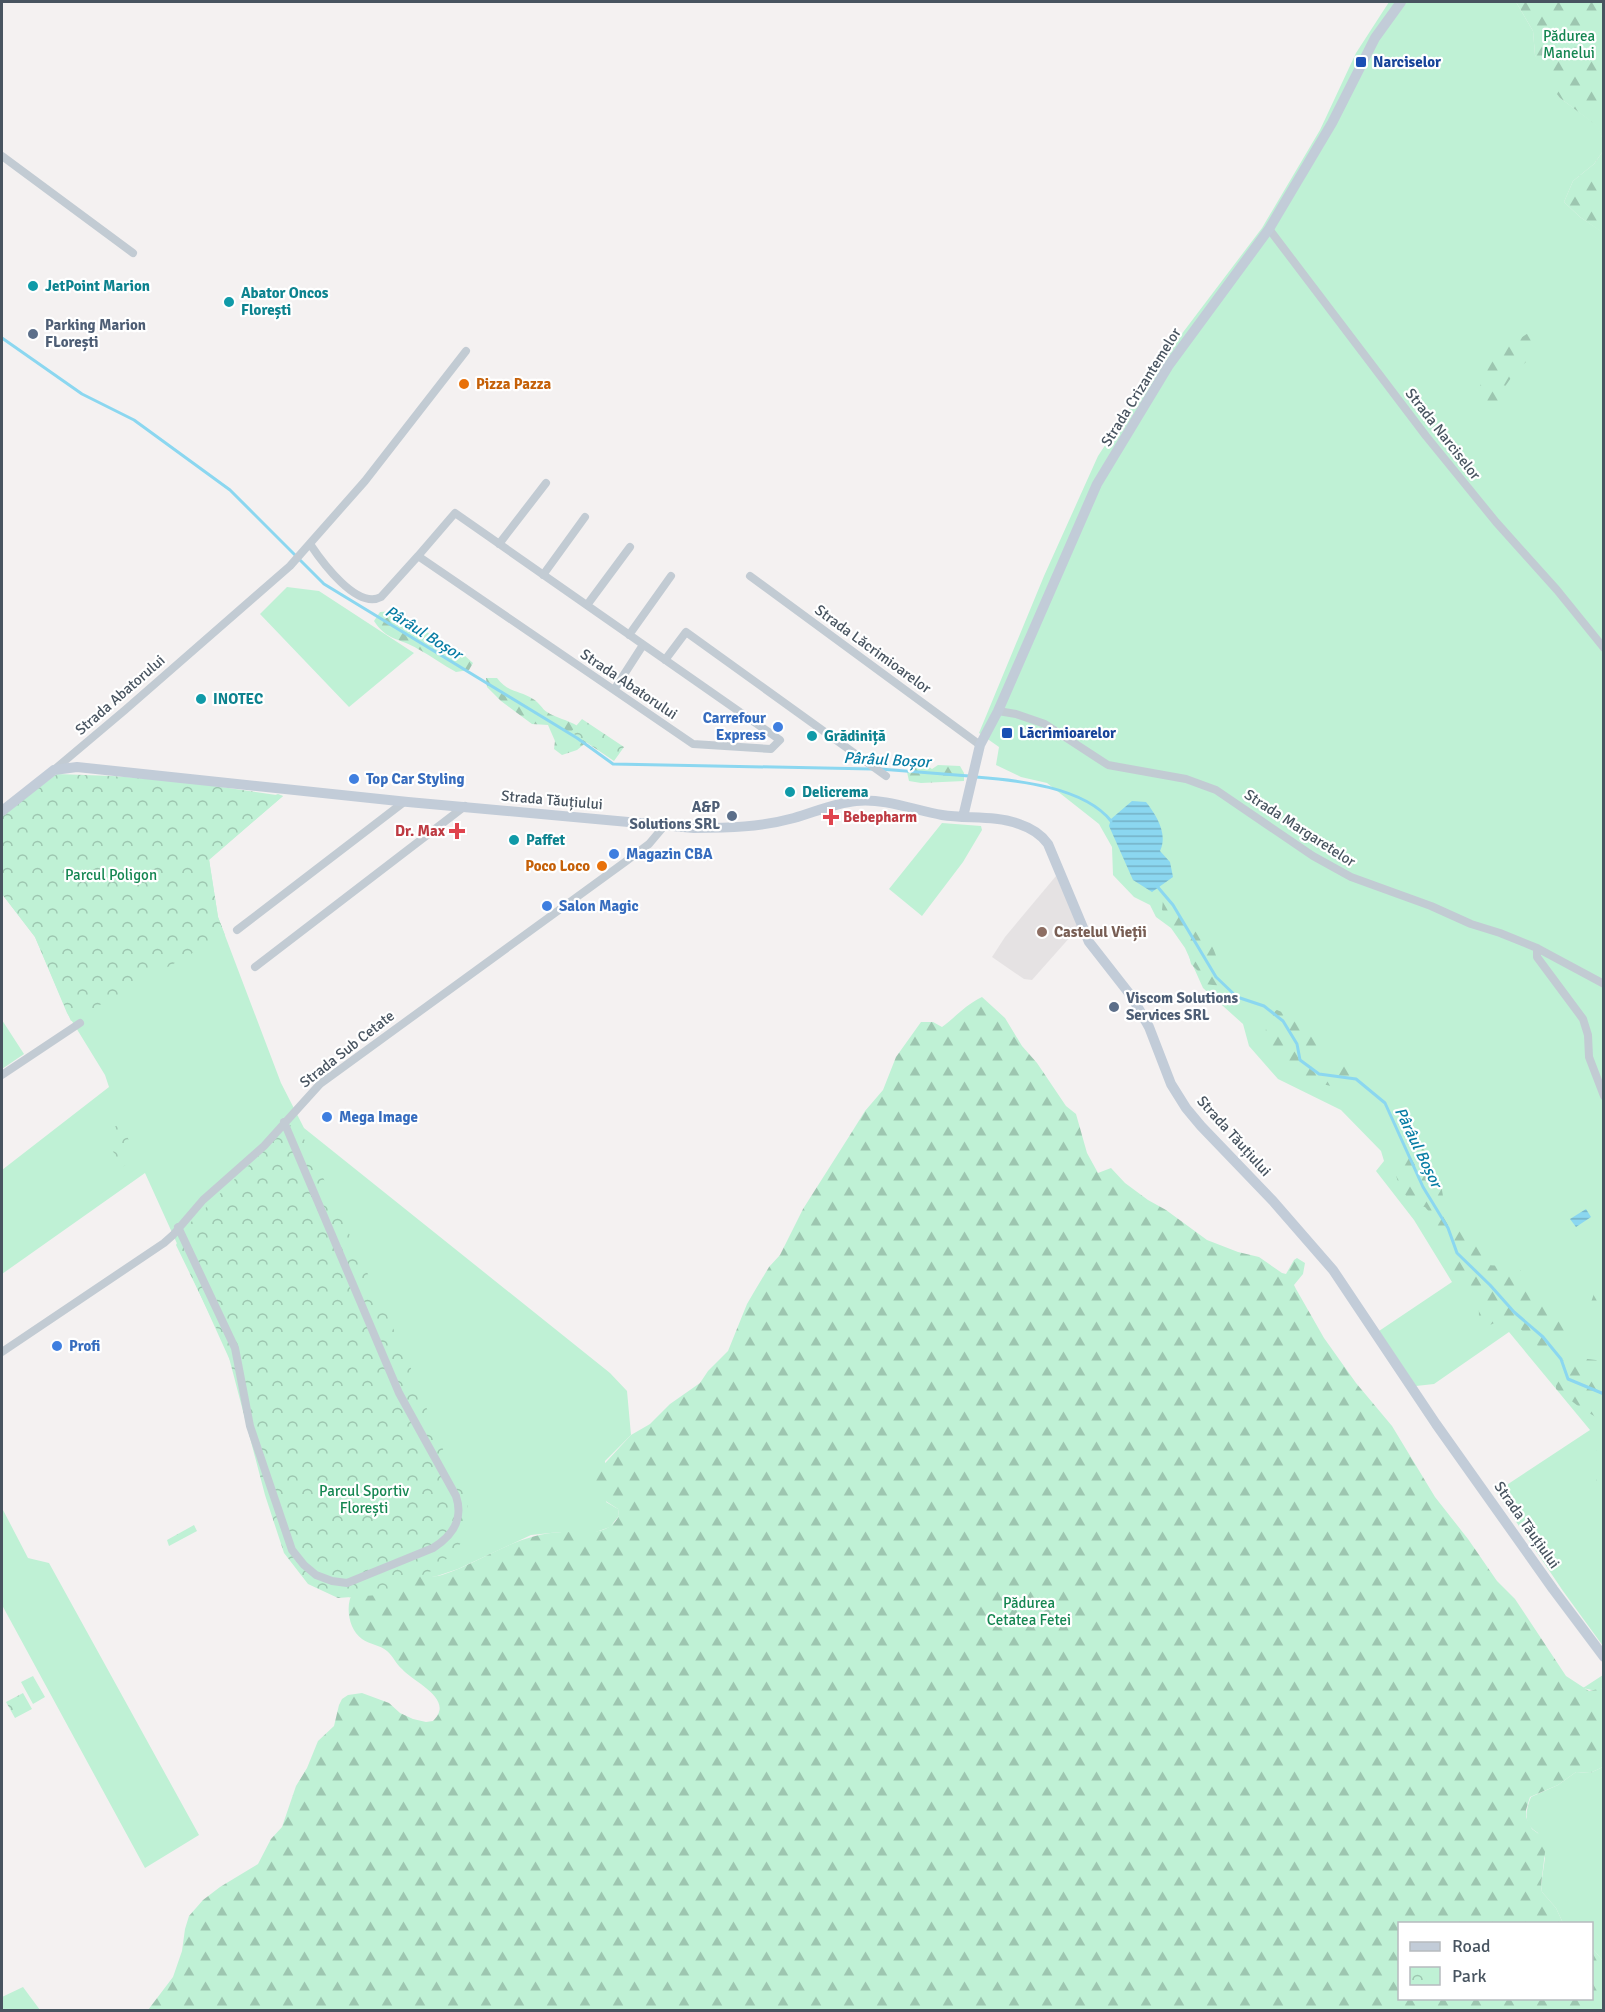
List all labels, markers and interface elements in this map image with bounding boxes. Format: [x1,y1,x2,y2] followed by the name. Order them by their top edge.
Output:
[1543,27,1595,62] park label: Pădurea Manelui
[1373,53,1441,71] place label: Narciselor
[1354,55,1368,69] marker: Narciselor
[45,277,150,295] place label: JetPoint Marion
[26,279,40,293] marker: JetPoint Marion
[241,284,329,320] place label: Abator Oncos Florești
[222,295,236,309] marker: Abator Oncos Florești
[45,316,146,352] place label: Parking Marion FLorești
[1097,324,1185,450] street label: Strada Crizantemelor
[26,327,40,341] marker: Parking Marion FLorești
[476,375,551,393] place label: Pizza Pazza
[457,377,471,391] marker: Pizza Pazza
[1402,385,1485,484] street label: Strada Narciselor
[381,601,467,665] water label: Pârâul Boșor
[811,601,935,697] street label: Strada Lăcrimioarelor
[577,645,681,723] street label: Strada Abatorului
[71,651,169,739] street label: Strada Abatorului
[213,690,263,708] place label: INOTEC
[194,692,208,706] marker: INOTEC
[703,709,766,744] place label: Carrefour Express
[771,720,785,734] marker: Carrefour Express
[1019,724,1116,742] place label: Lăcrimioarelor
[1000,726,1014,740] marker: Lăcrimioarelor
[824,727,886,746] place label: Grădiniță
[805,729,819,743] marker: Grădiniță
[843,748,933,772] water label: Pârâul Boșor
[366,770,464,788] place label: Top Car Styling
[347,772,361,786] marker: Top Car Styling
[802,783,869,801] place label: Delicrema
[783,785,797,799] marker: Delicrema
[1241,785,1359,871] street label: Strada Margaretelor
[500,787,604,814] street label: Strada Tăuțiului
[630,798,720,833] place label: A&P Solutions SRL
[843,808,917,826] place label: Bebepharm
[725,809,739,823] marker: A&P Solutions SRL
[824,810,838,824] marker: Bebepharm
[395,822,446,840] place label: Dr. Max
[450,824,464,838] marker: Dr. Max
[526,831,566,849] place label: Paffet
[507,833,521,847] marker: Paffet
[626,845,713,863] place label: Magazin CBA
[607,847,621,861] marker: Magazin CBA
[525,857,590,875] place label: Poco Loco
[595,859,609,873] marker: Poco Loco
[65,866,157,884] park label: Parcul Poligon
[559,897,639,915] place label: Salon Magic
[540,899,554,913] marker: Salon Magic
[1054,923,1147,942] place label: Castelul Vieții
[1035,925,1049,939] marker: Castelul Vieții
[1126,989,1239,1024] place label: Viscom Solutions Services SRL
[1107,1000,1121,1014] marker: Viscom Solutions Services SRL
[296,1007,398,1091] street label: Strada Sub Cetate
[1192,1092,1275,1181] street label: Strada Tăuțiului
[1390,1104,1447,1193] water label: Pârâul Boșor
[339,1108,418,1126] place label: Mega Image
[320,1110,334,1124] marker: Mega Image
[69,1337,100,1355] place label: Profi
[50,1339,64,1353] marker: Profi
[1490,1478,1564,1573] street label: Strada Tăuțiului
[319,1482,409,1517] park label: Parcul Sportiv Florești
[987,1594,1071,1629] park label: Pădurea Cetatea Fetei
[1398,1922,1593,2000] legend
[1452,1935,1491,1957] text: Road
[1452,1965,1487,1987] text: Park

